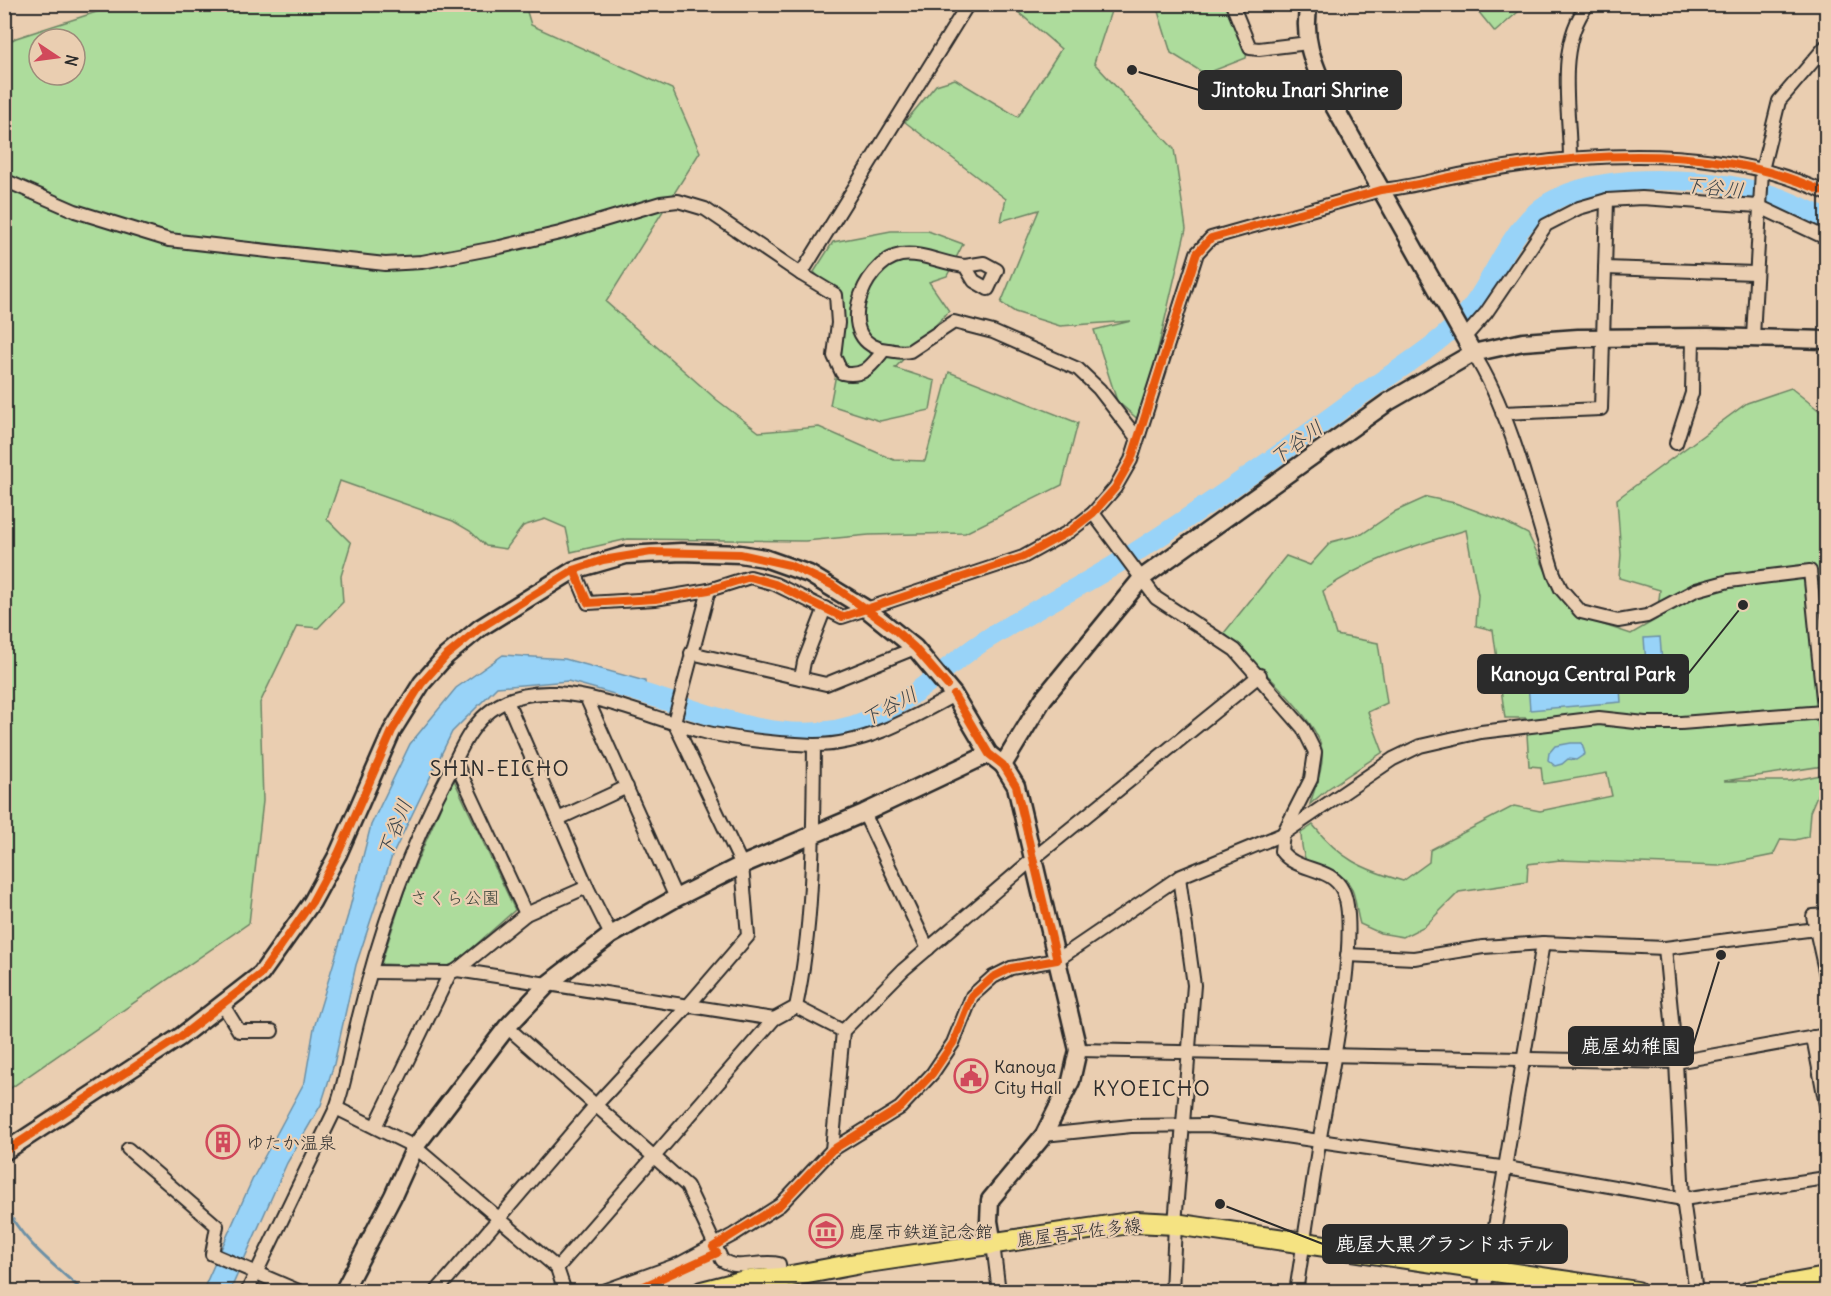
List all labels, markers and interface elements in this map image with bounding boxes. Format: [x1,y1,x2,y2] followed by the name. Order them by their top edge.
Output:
[27,27,87,87] north arrow
[61,53,83,68] text: N
[1199,71,1401,109] callout: Jintoku Inari Shrine
[1211,77,1389,102] text: Jintoku Inari Shrine
[1683,171,1745,203] water label: 下谷川
[1264,414,1328,470] water label: 下谷川
[1478,655,1688,693] callout: Kanoya Central Park
[1490,661,1676,686] text: Kanoya Central Park
[857,681,921,731] water label: 下谷川
[430,755,570,782] district label: SHIN-EICHO
[371,796,417,860] water label: 下谷川
[410,886,500,909] park label: さくら公園
[1569,1027,1693,1065] callout: 鹿屋幼稚園
[1581,1033,1681,1058] text: 鹿屋幼稚園
[994,1055,1062,1099] place label: Kanoya City Hall
[953,1058,989,1094] public building icon: Kanoya City Hall
[1093,1075,1211,1102] district label: KYOEICHO
[205,1124,241,1160] building icon: ゆたか温泉
[246,1131,336,1154] place label: ゆたか温泉
[808,1213,844,1249] museum icon: 鹿屋市鉄道記念館
[1015,1213,1143,1251] street label: 鹿屋吾平佐多線
[849,1220,993,1243] place label: 鹿屋市鉄道記念館
[1323,1225,1567,1263] callout: 鹿屋大黒グランドホテル
[1336,1231,1554,1256] text: 鹿屋大黒グランドホテル

